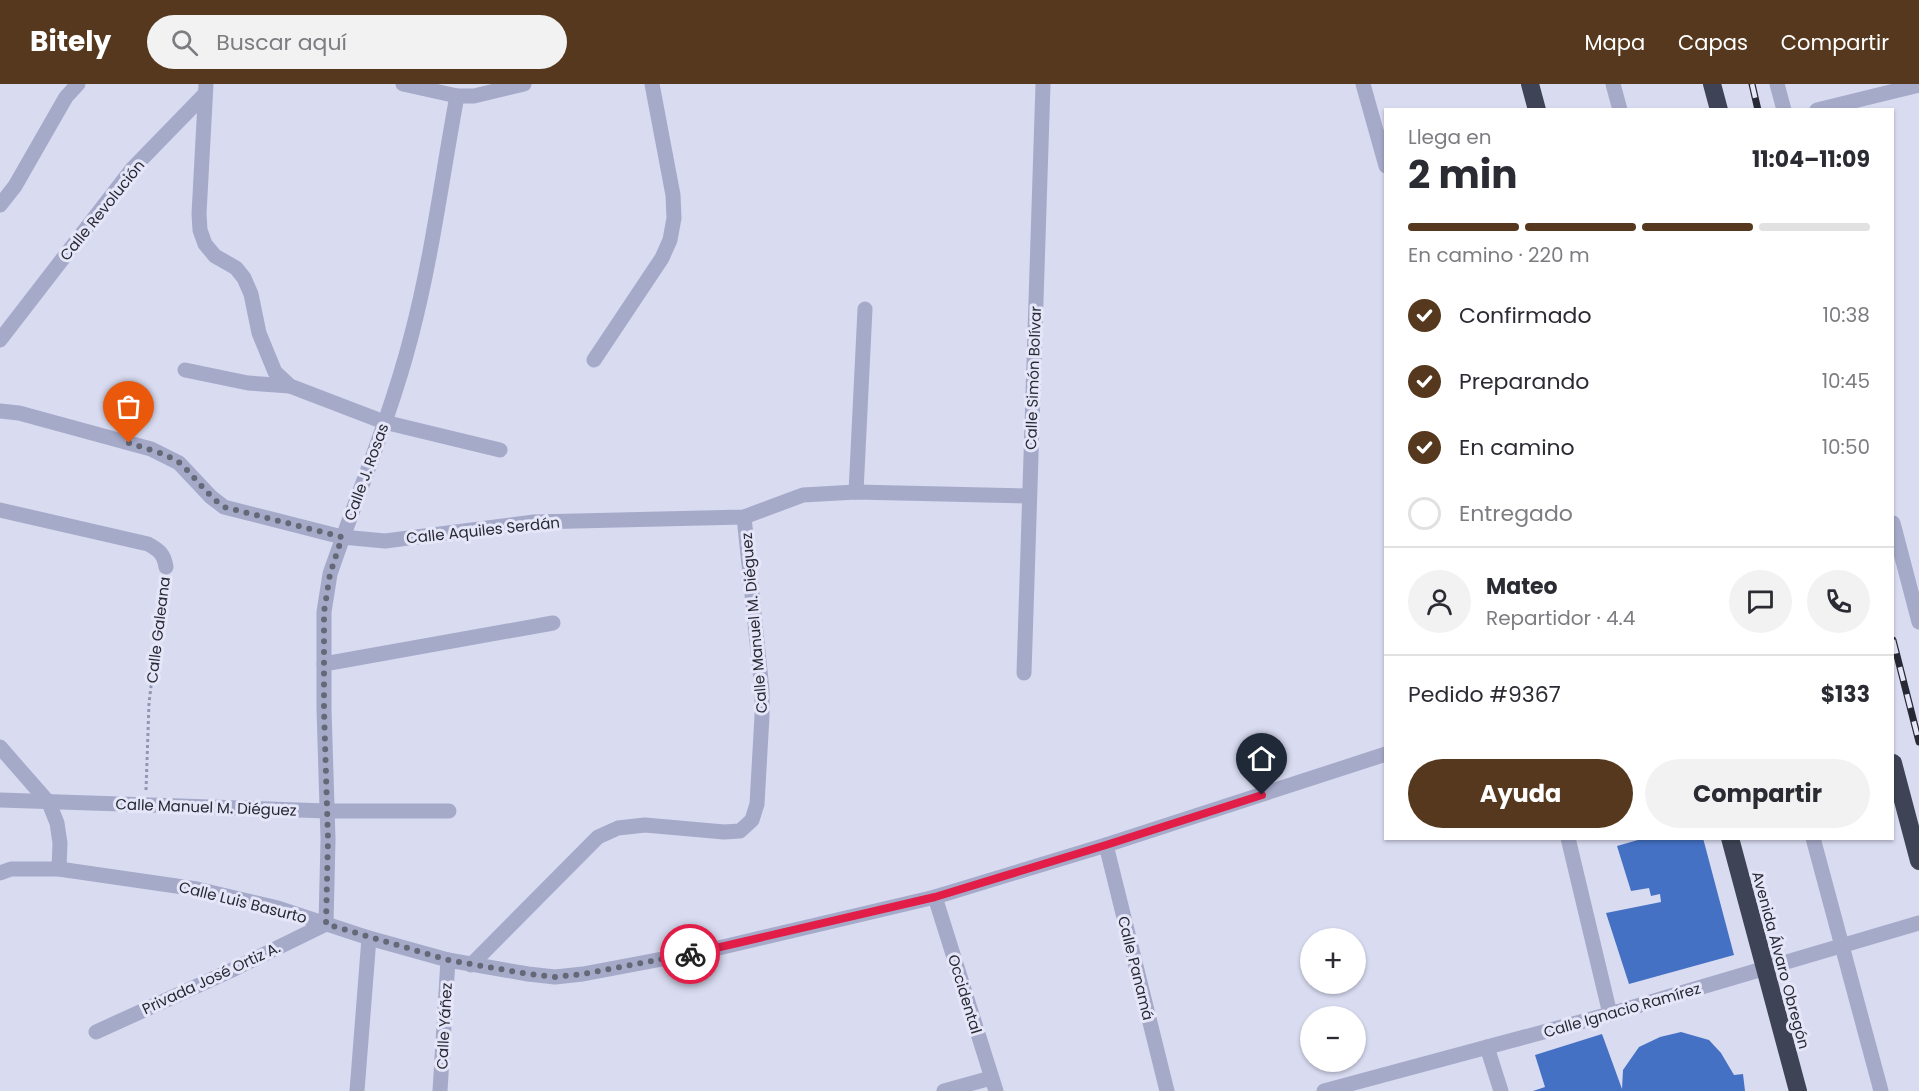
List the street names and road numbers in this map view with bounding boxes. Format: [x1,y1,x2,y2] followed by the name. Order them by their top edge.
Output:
[55,155,149,265] street label: Calle Revolución
[1020,305,1046,450] street label: Calle Simón Bolívar
[339,420,393,524] street label: Calle J. Rosas
[405,511,561,549] street label: Calle Aquiles Serdán
[736,532,772,714] street label: Calle Manuel M. Diéguez
[141,576,175,684] street label: Calle Galeana
[115,793,297,821] street label: Calle Manuel M. Diéguez
[1747,869,1815,1051] street label: Avenida Álvaro Obregón
[177,876,309,928] street label: Calle Luis Basurto
[1113,914,1159,1022] street label: Calle Panamá
[139,937,283,1019] street label: Privada José Ortiz A.
[943,952,987,1036] street label: Occidental
[1541,977,1703,1042] street label: Calle Ignacio Ramírez
[431,982,457,1070] street label: Calle Yáñez

